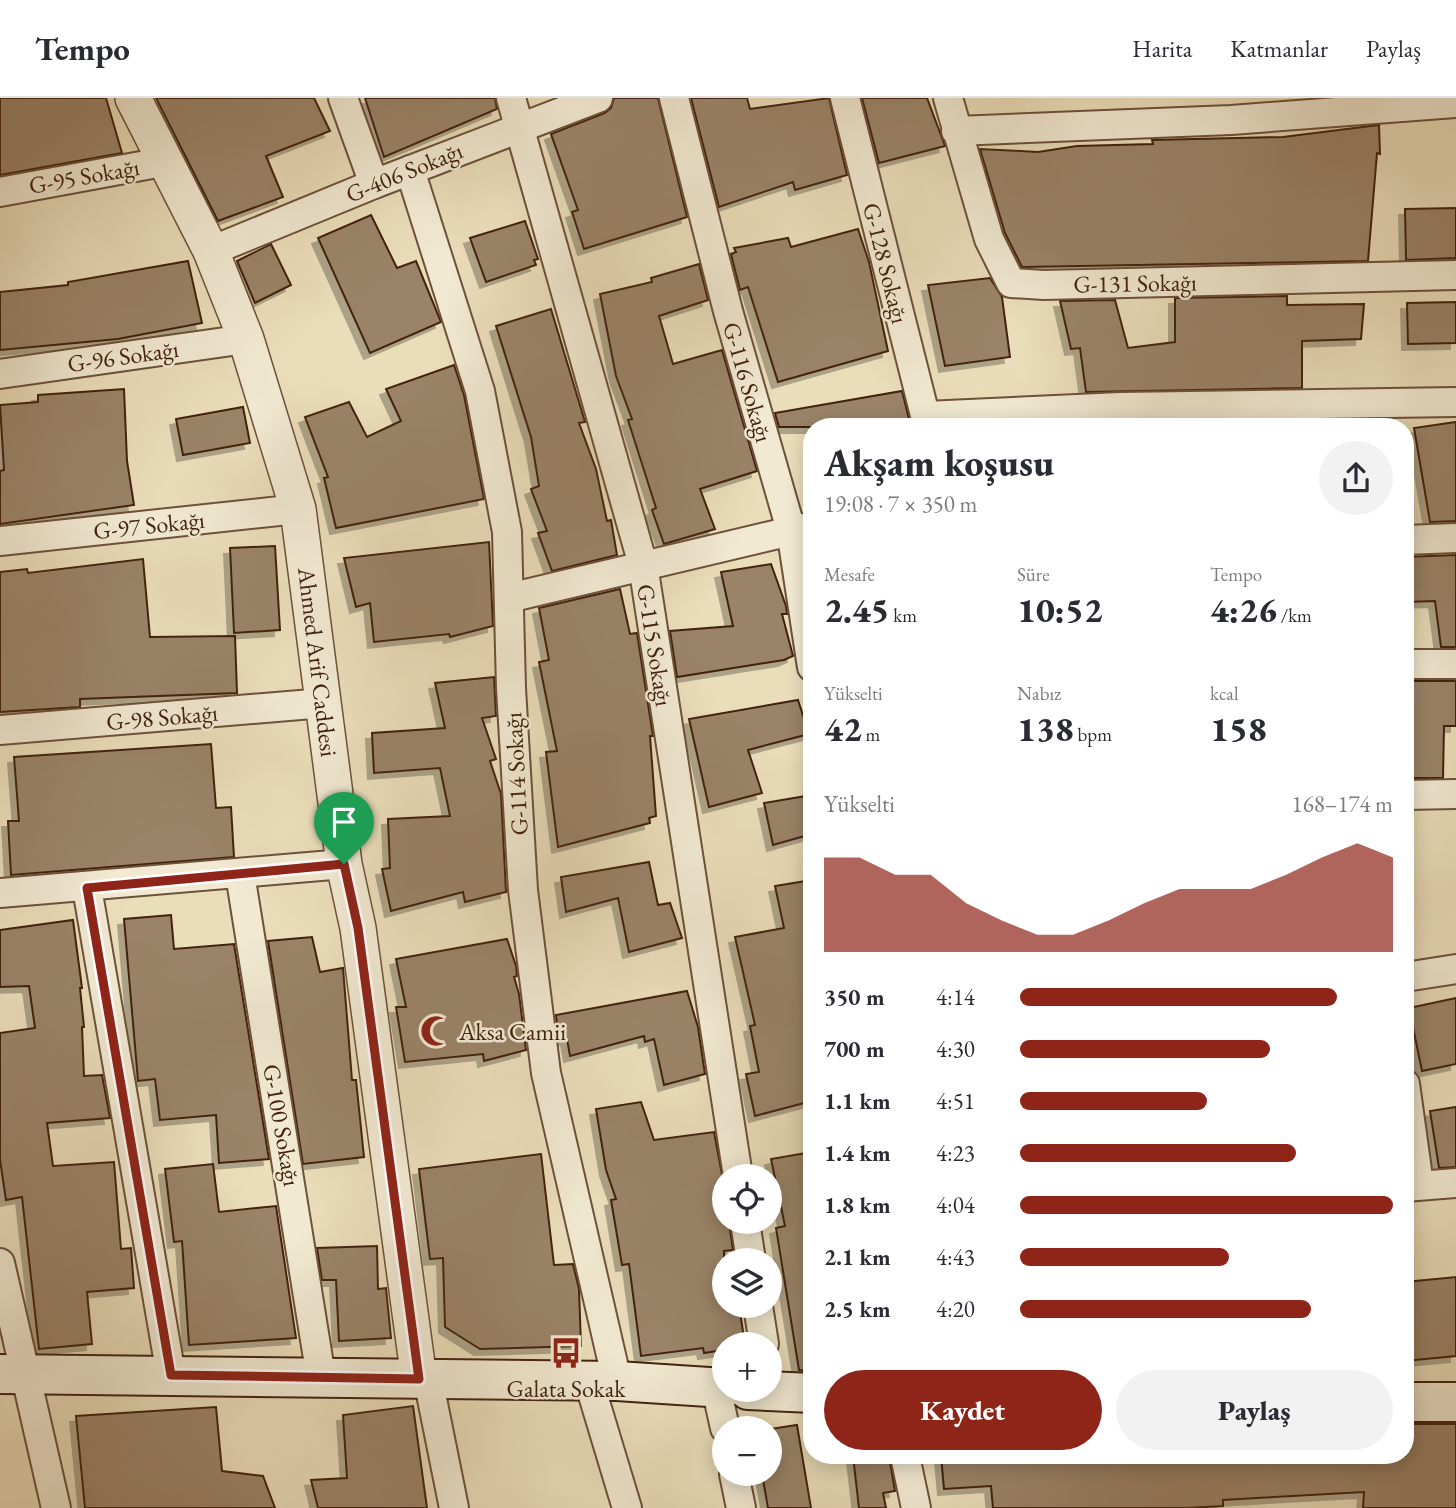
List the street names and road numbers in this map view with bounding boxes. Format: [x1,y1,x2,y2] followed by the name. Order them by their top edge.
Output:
[341,134,467,209] street label: G-406 Sokağı
[26,151,142,201] street label: G-95 Sokağı
[856,199,916,327] street label: G-128 Sokağı
[1073,266,1197,300] street label: G-131 Sokağı
[716,318,780,446] street label: G-116 Sokağı
[66,333,181,379] street label: G-96 Sokağı
[92,504,206,546] street label: G-97 Sokağı
[291,565,345,759] street label: Ahmed Arif Caddesi
[630,582,680,708] street label: G-115 Sokağı
[105,697,219,737] street label: G-98 Sokağı
[497,712,535,836] street label: G-114 Sokağı
[256,1062,308,1189] street label: G-100 Sokağı

